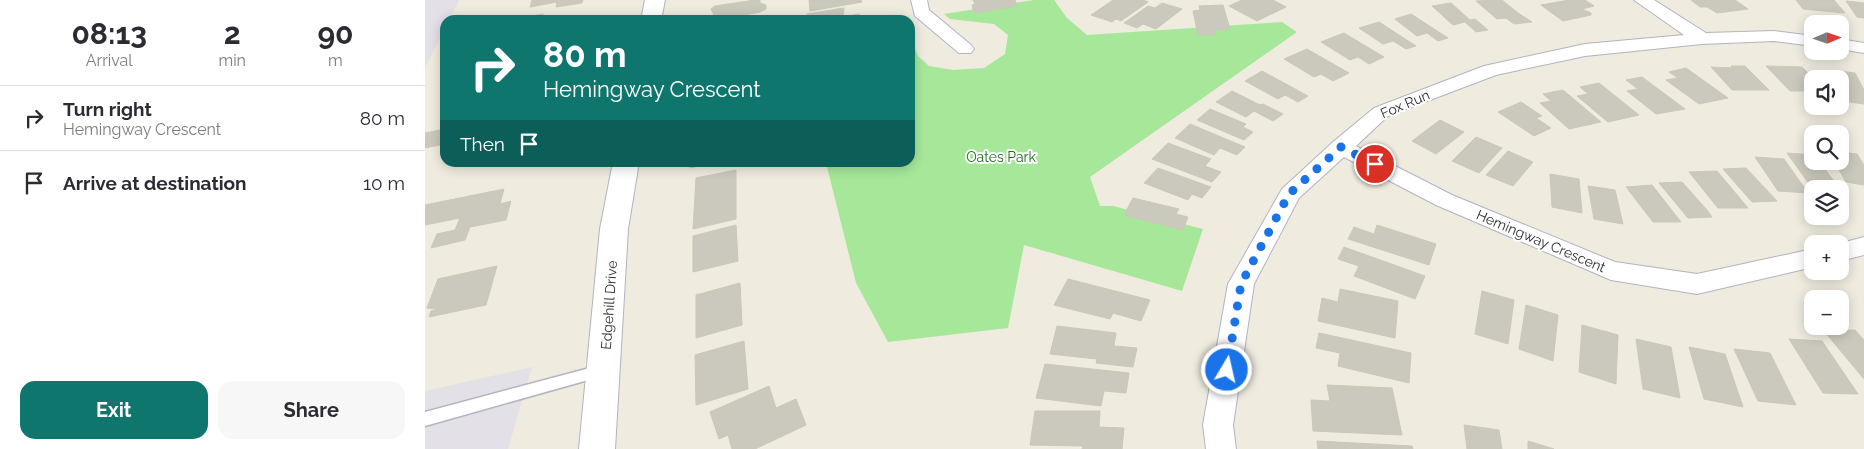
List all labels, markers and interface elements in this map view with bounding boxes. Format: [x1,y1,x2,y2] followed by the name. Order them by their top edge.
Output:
[1804,15,1849,60] north arrow
[1804,15,1849,335] map controls
[71,16,147,51] text: 08:13
[224,16,241,51] text: 2
[317,16,354,51] text: 90
[543,34,627,75] text: 80 m
[460,35,525,100] icon: right
[86,51,133,70] text: Arrival
[218,51,246,70] text: min
[328,51,343,70] text: m
[1804,70,1849,115] button: sound
[543,76,761,102] text: Hemingway Crescent
[1378,86,1432,122] street label: Fox Run
[63,98,152,120] text: Turn right
[20,104,48,132] icon: right
[360,107,405,129] text: 80 m
[63,120,221,139] text: Hemingway Crescent
[1804,125,1849,170] button: search
[515,130,543,158] icon: arrive
[460,133,505,155] text: Then
[1354,143,1396,185] pin
[966,149,1036,165] park label: Oates Park
[1361,150,1389,178] icon: arrive
[20,169,48,197] icon: arrive
[63,172,247,194] text: Arrive at destination
[363,172,405,194] text: 10 m
[1804,180,1849,225] button: layers
[1474,207,1608,276] street label: Hemingway Crescent
[1804,235,1849,280] button: +
[598,260,620,350] street label: Edgehill Drive
[1804,290,1849,335] button: −
[1200,343,1252,395] position arrow
[20,381,208,439] button: Exit
[218,381,405,439] button: Share

